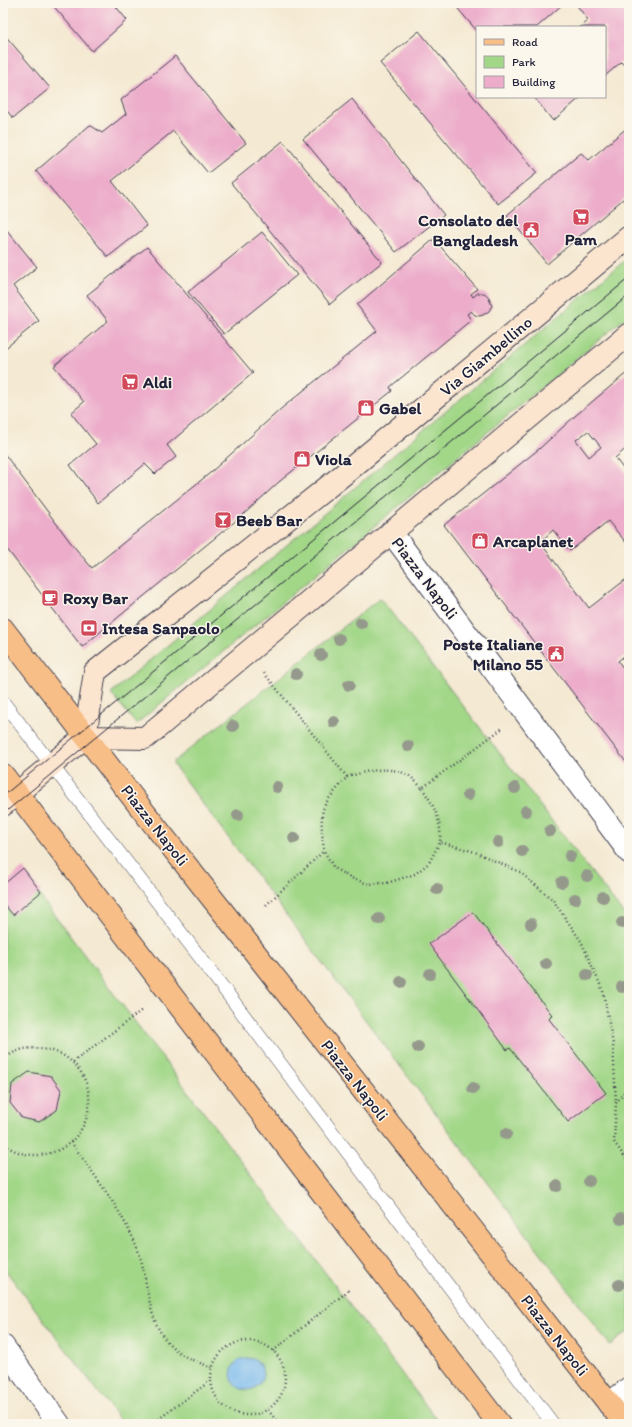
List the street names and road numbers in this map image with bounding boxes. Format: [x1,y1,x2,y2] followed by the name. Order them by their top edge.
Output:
[436,312,536,400] street label: Via Giambellino
[388,533,462,623] street label: Piazza Napoli
[117,780,193,870] street label: Piazza Napoli
[317,1035,393,1125] street label: Piazza Napoli
[517,1290,593,1380] street label: Piazza Napoli

